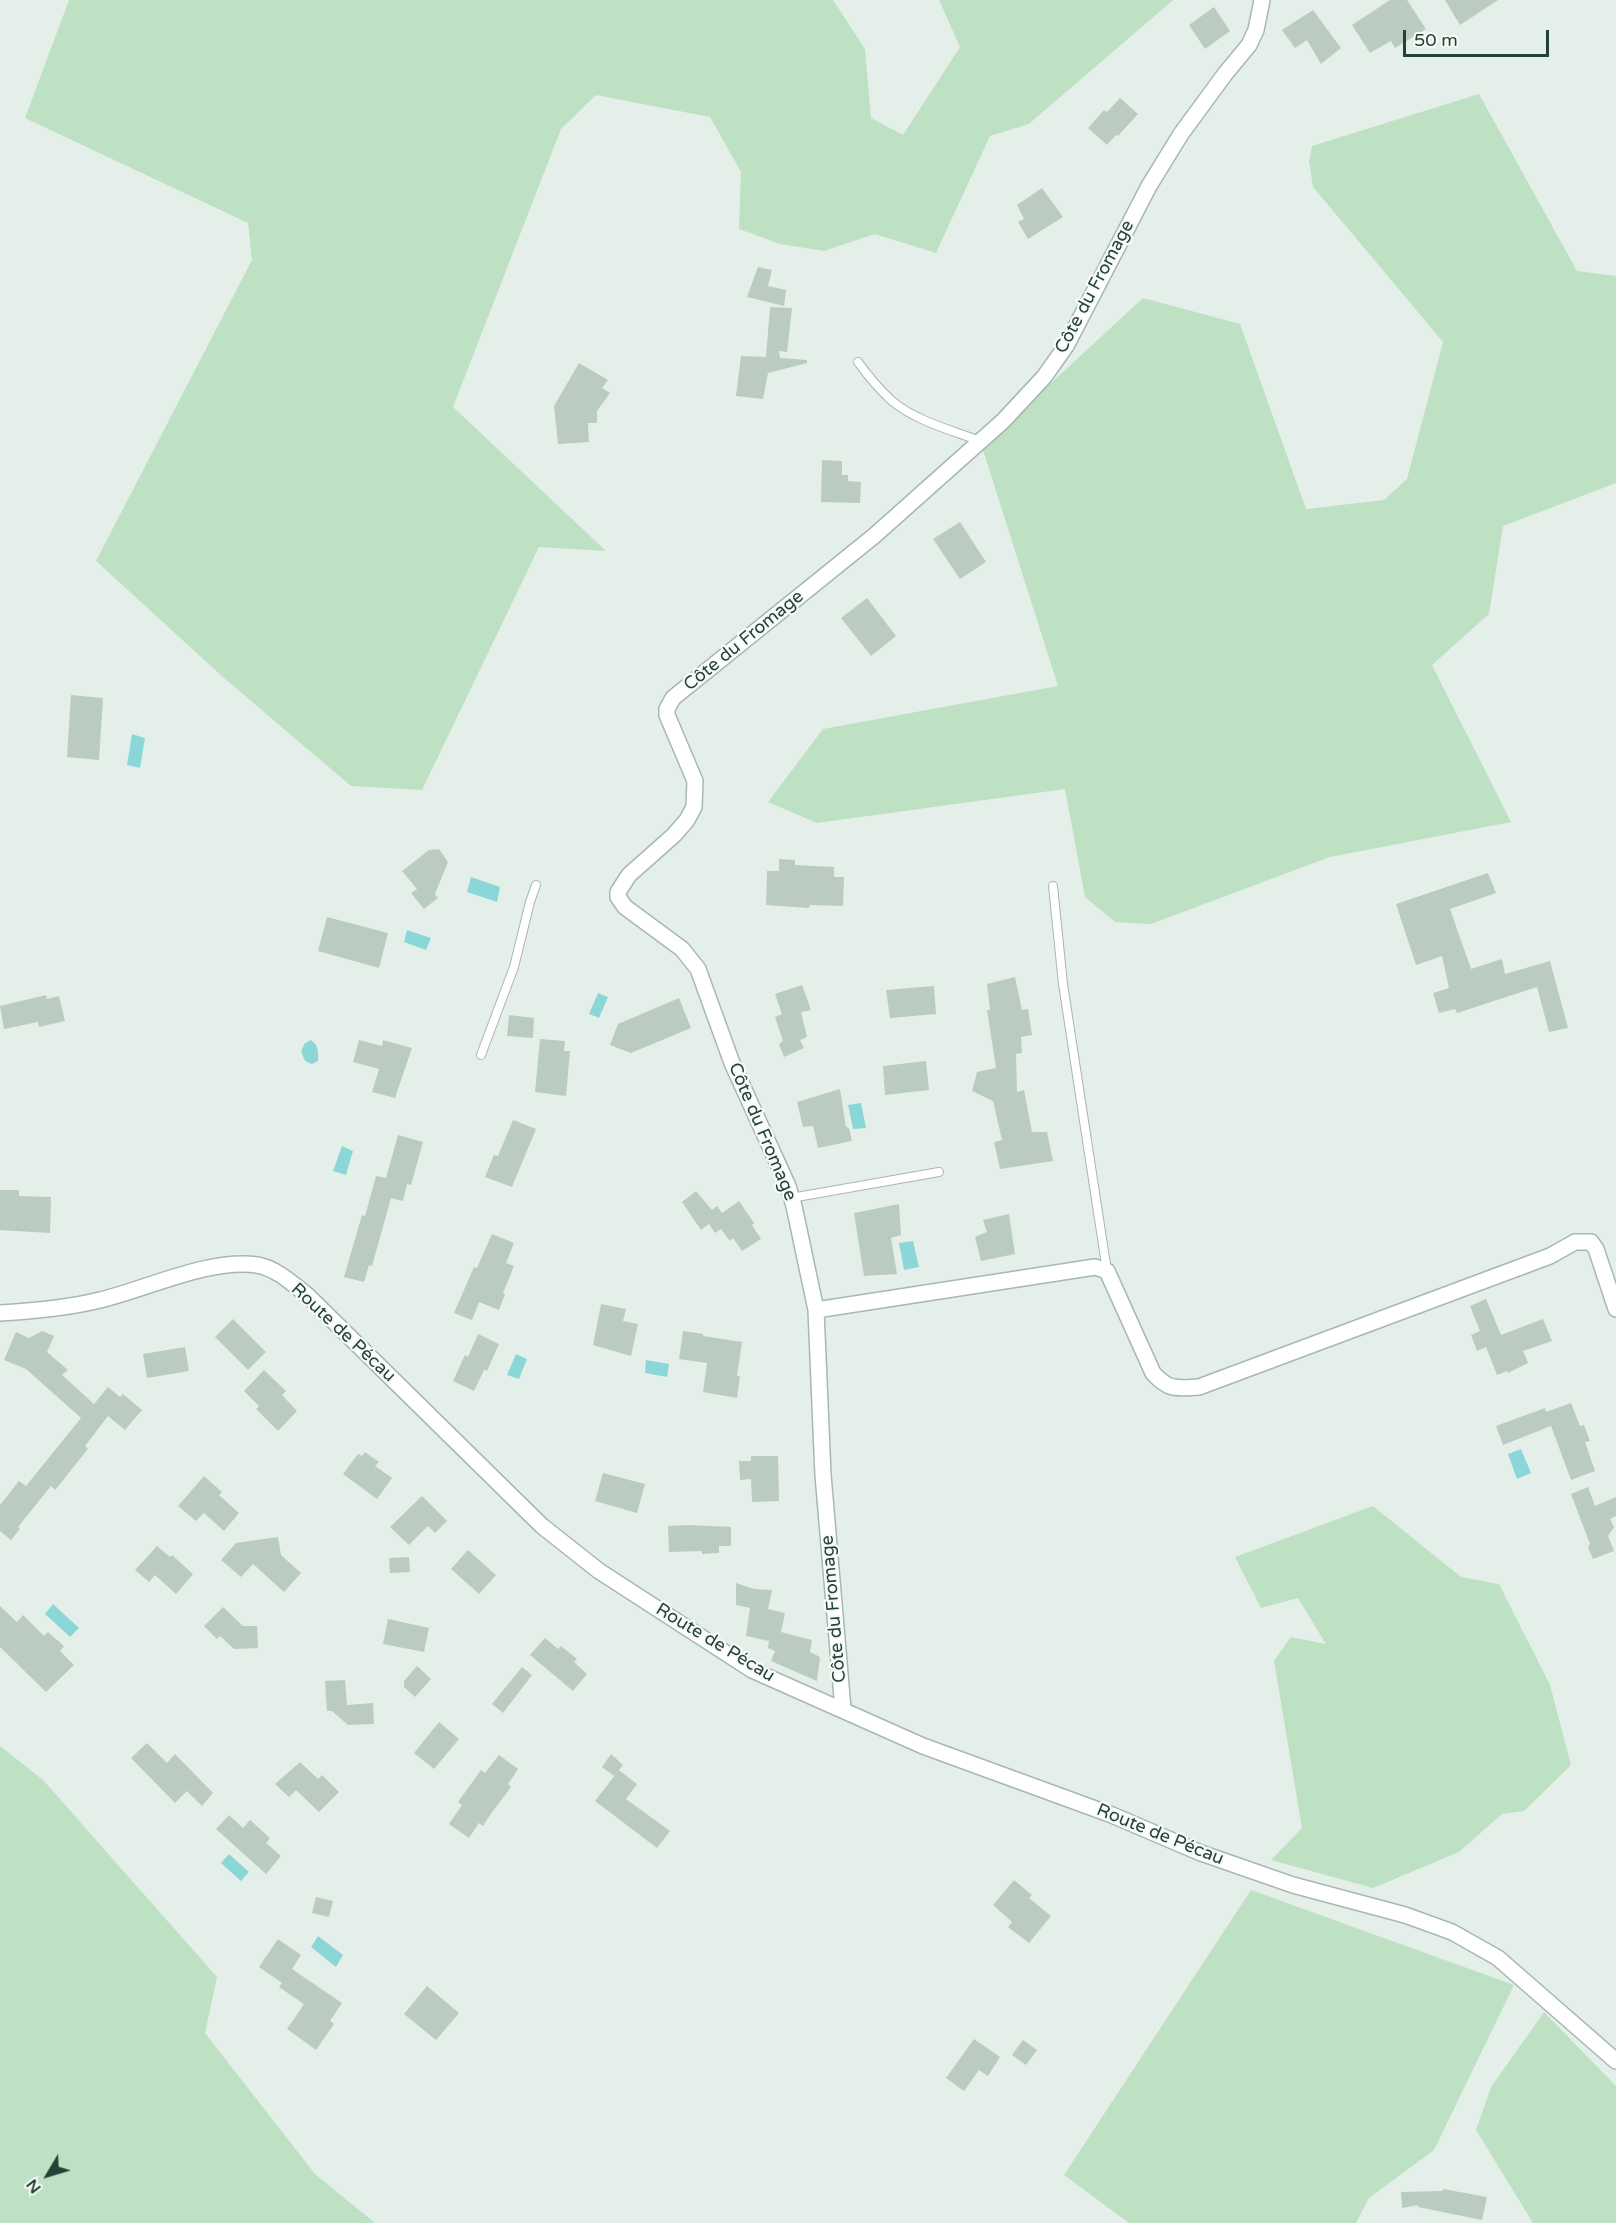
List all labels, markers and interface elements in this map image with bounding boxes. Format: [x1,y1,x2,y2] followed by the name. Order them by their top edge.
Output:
[1406,18,1552,56] scale bar
[1414,29,1458,51] text: 50 m
[1051,217,1139,357] street label: Côte du Fromage
[680,586,808,696] street label: Côte du Fromage
[723,1060,801,1204] street label: Côte du Fromage
[286,1279,400,1387] street label: Route de Pécau
[817,1534,851,1684] street label: Côte du Fromage
[651,1599,779,1687] street label: Route de Pécau
[1093,1800,1227,1870] street label: Route de Pécau
[18,2145,78,2205] north arrow
[22,2175,46,2197] text: N

